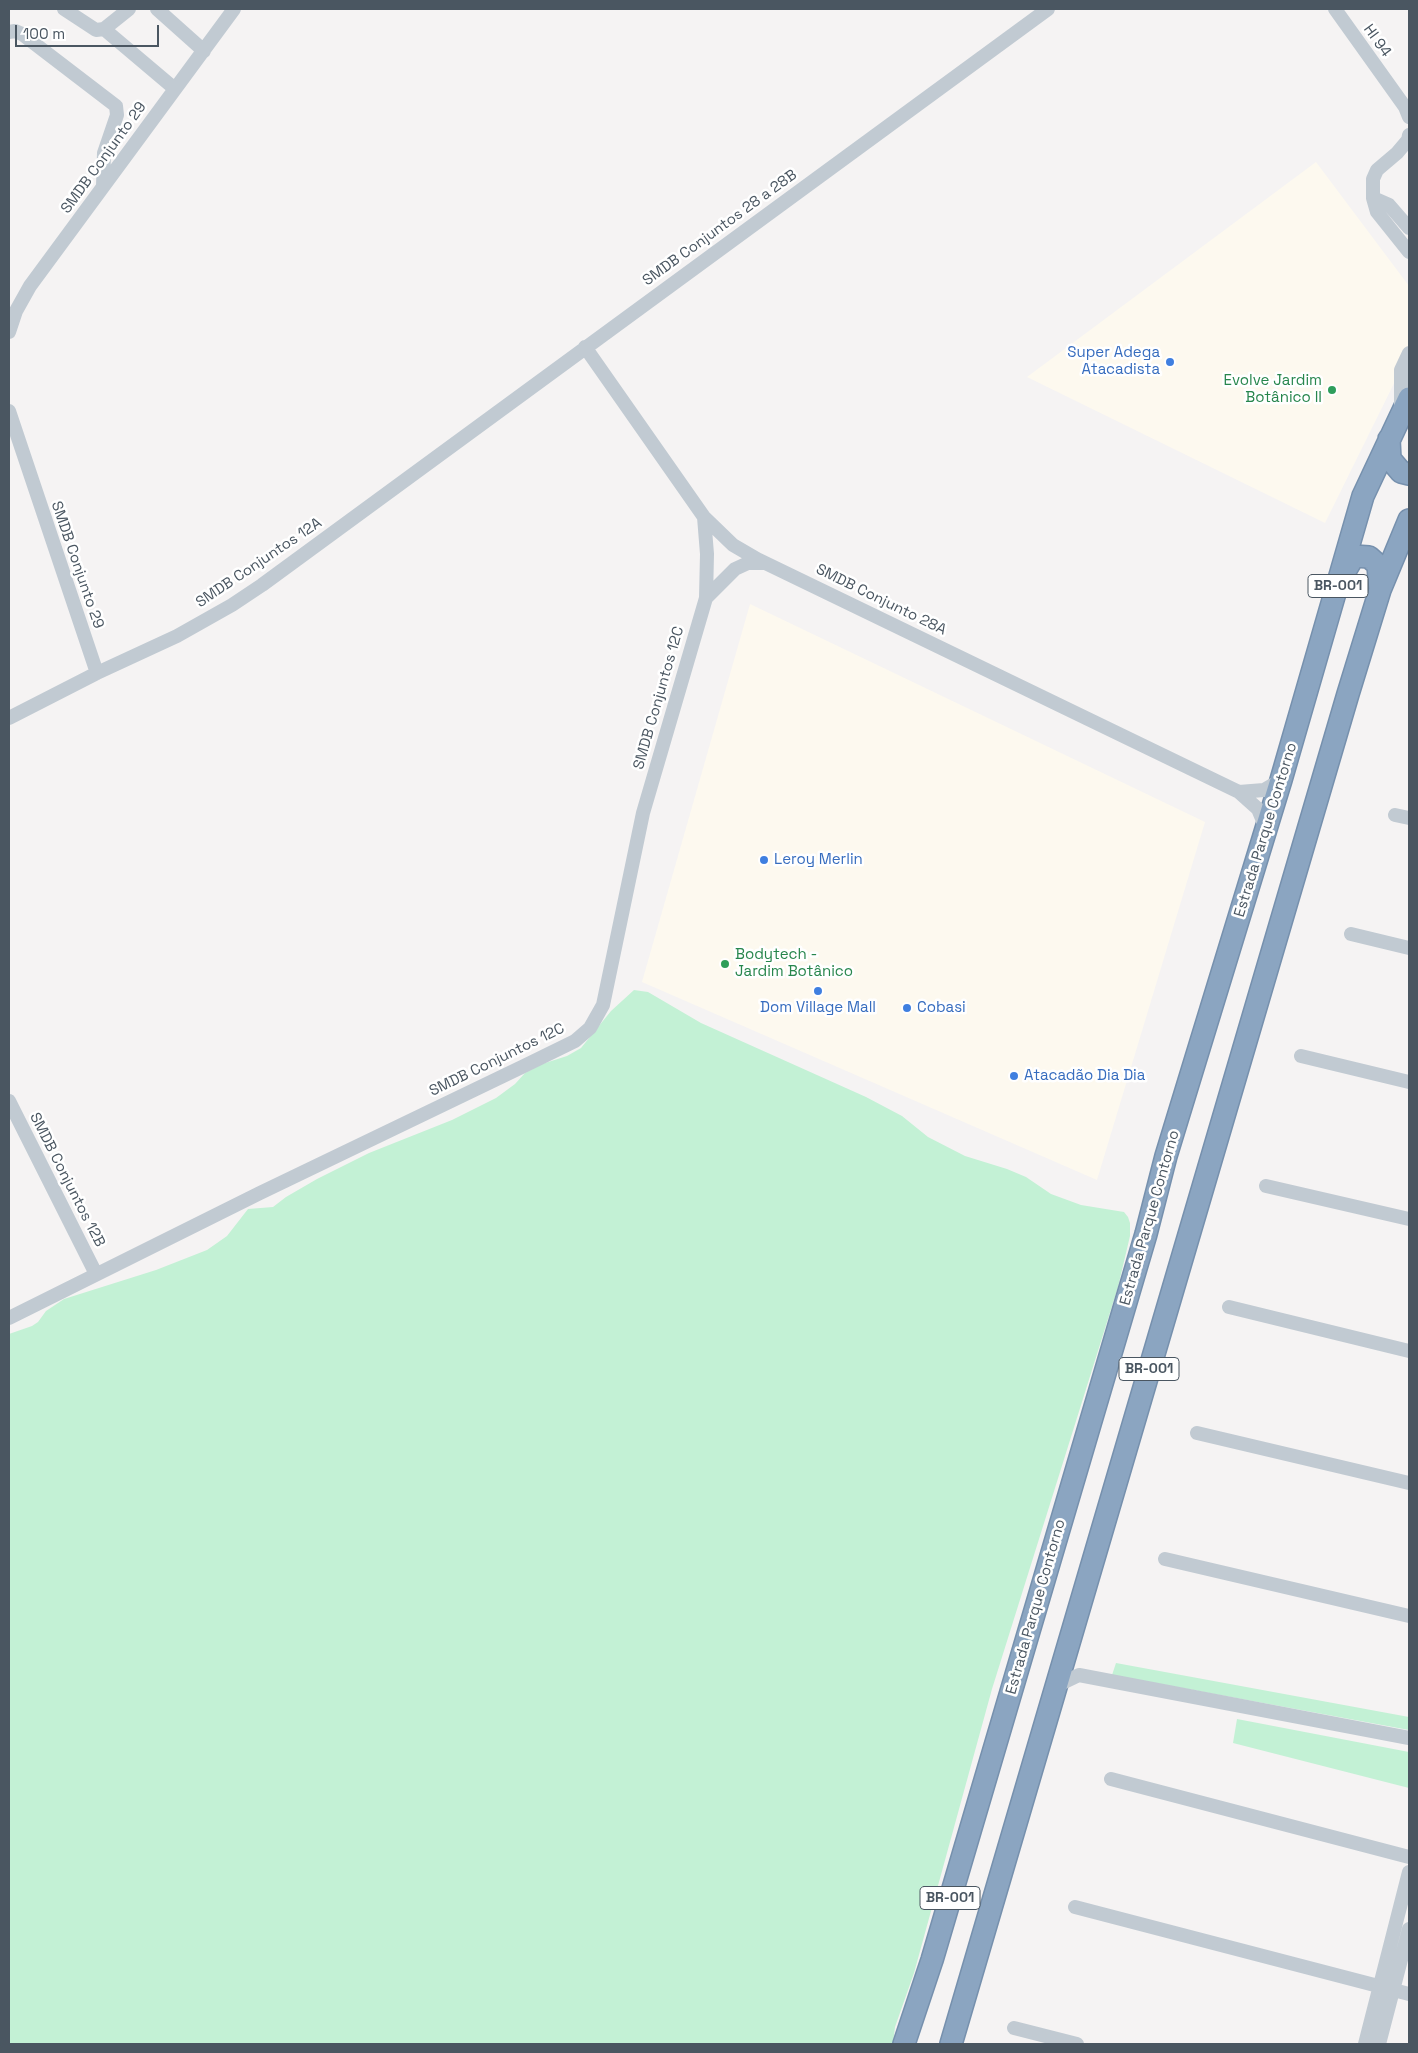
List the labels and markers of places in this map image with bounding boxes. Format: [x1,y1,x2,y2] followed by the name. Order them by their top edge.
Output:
[1067,344,1160,379] place label: Super Adega Atacadista
[1164,356,1176,368] marker: Super Adega Atacadista
[1224,372,1322,407] place label: Evolve Jardim Botânico II
[1326,384,1338,396] marker: Evolve Jardim Botânico II
[774,851,863,869] place label: Leroy Merlin
[758,854,770,866] marker: Leroy Merlin
[735,946,853,981] place label: Bodytech - Jardim Botânico
[719,958,731,970] marker: Bodytech - Jardim Botânico
[812,985,824,997] marker: Dom Village Mall
[760,999,876,1017] place label: Dom Village Mall
[917,999,966,1017] place label: Cobasi
[901,1002,913,1014] marker: Cobasi
[1024,1067,1145,1085] place label: Atacadão Dia Dia
[1008,1070,1020,1082] marker: Atacadão Dia Dia

